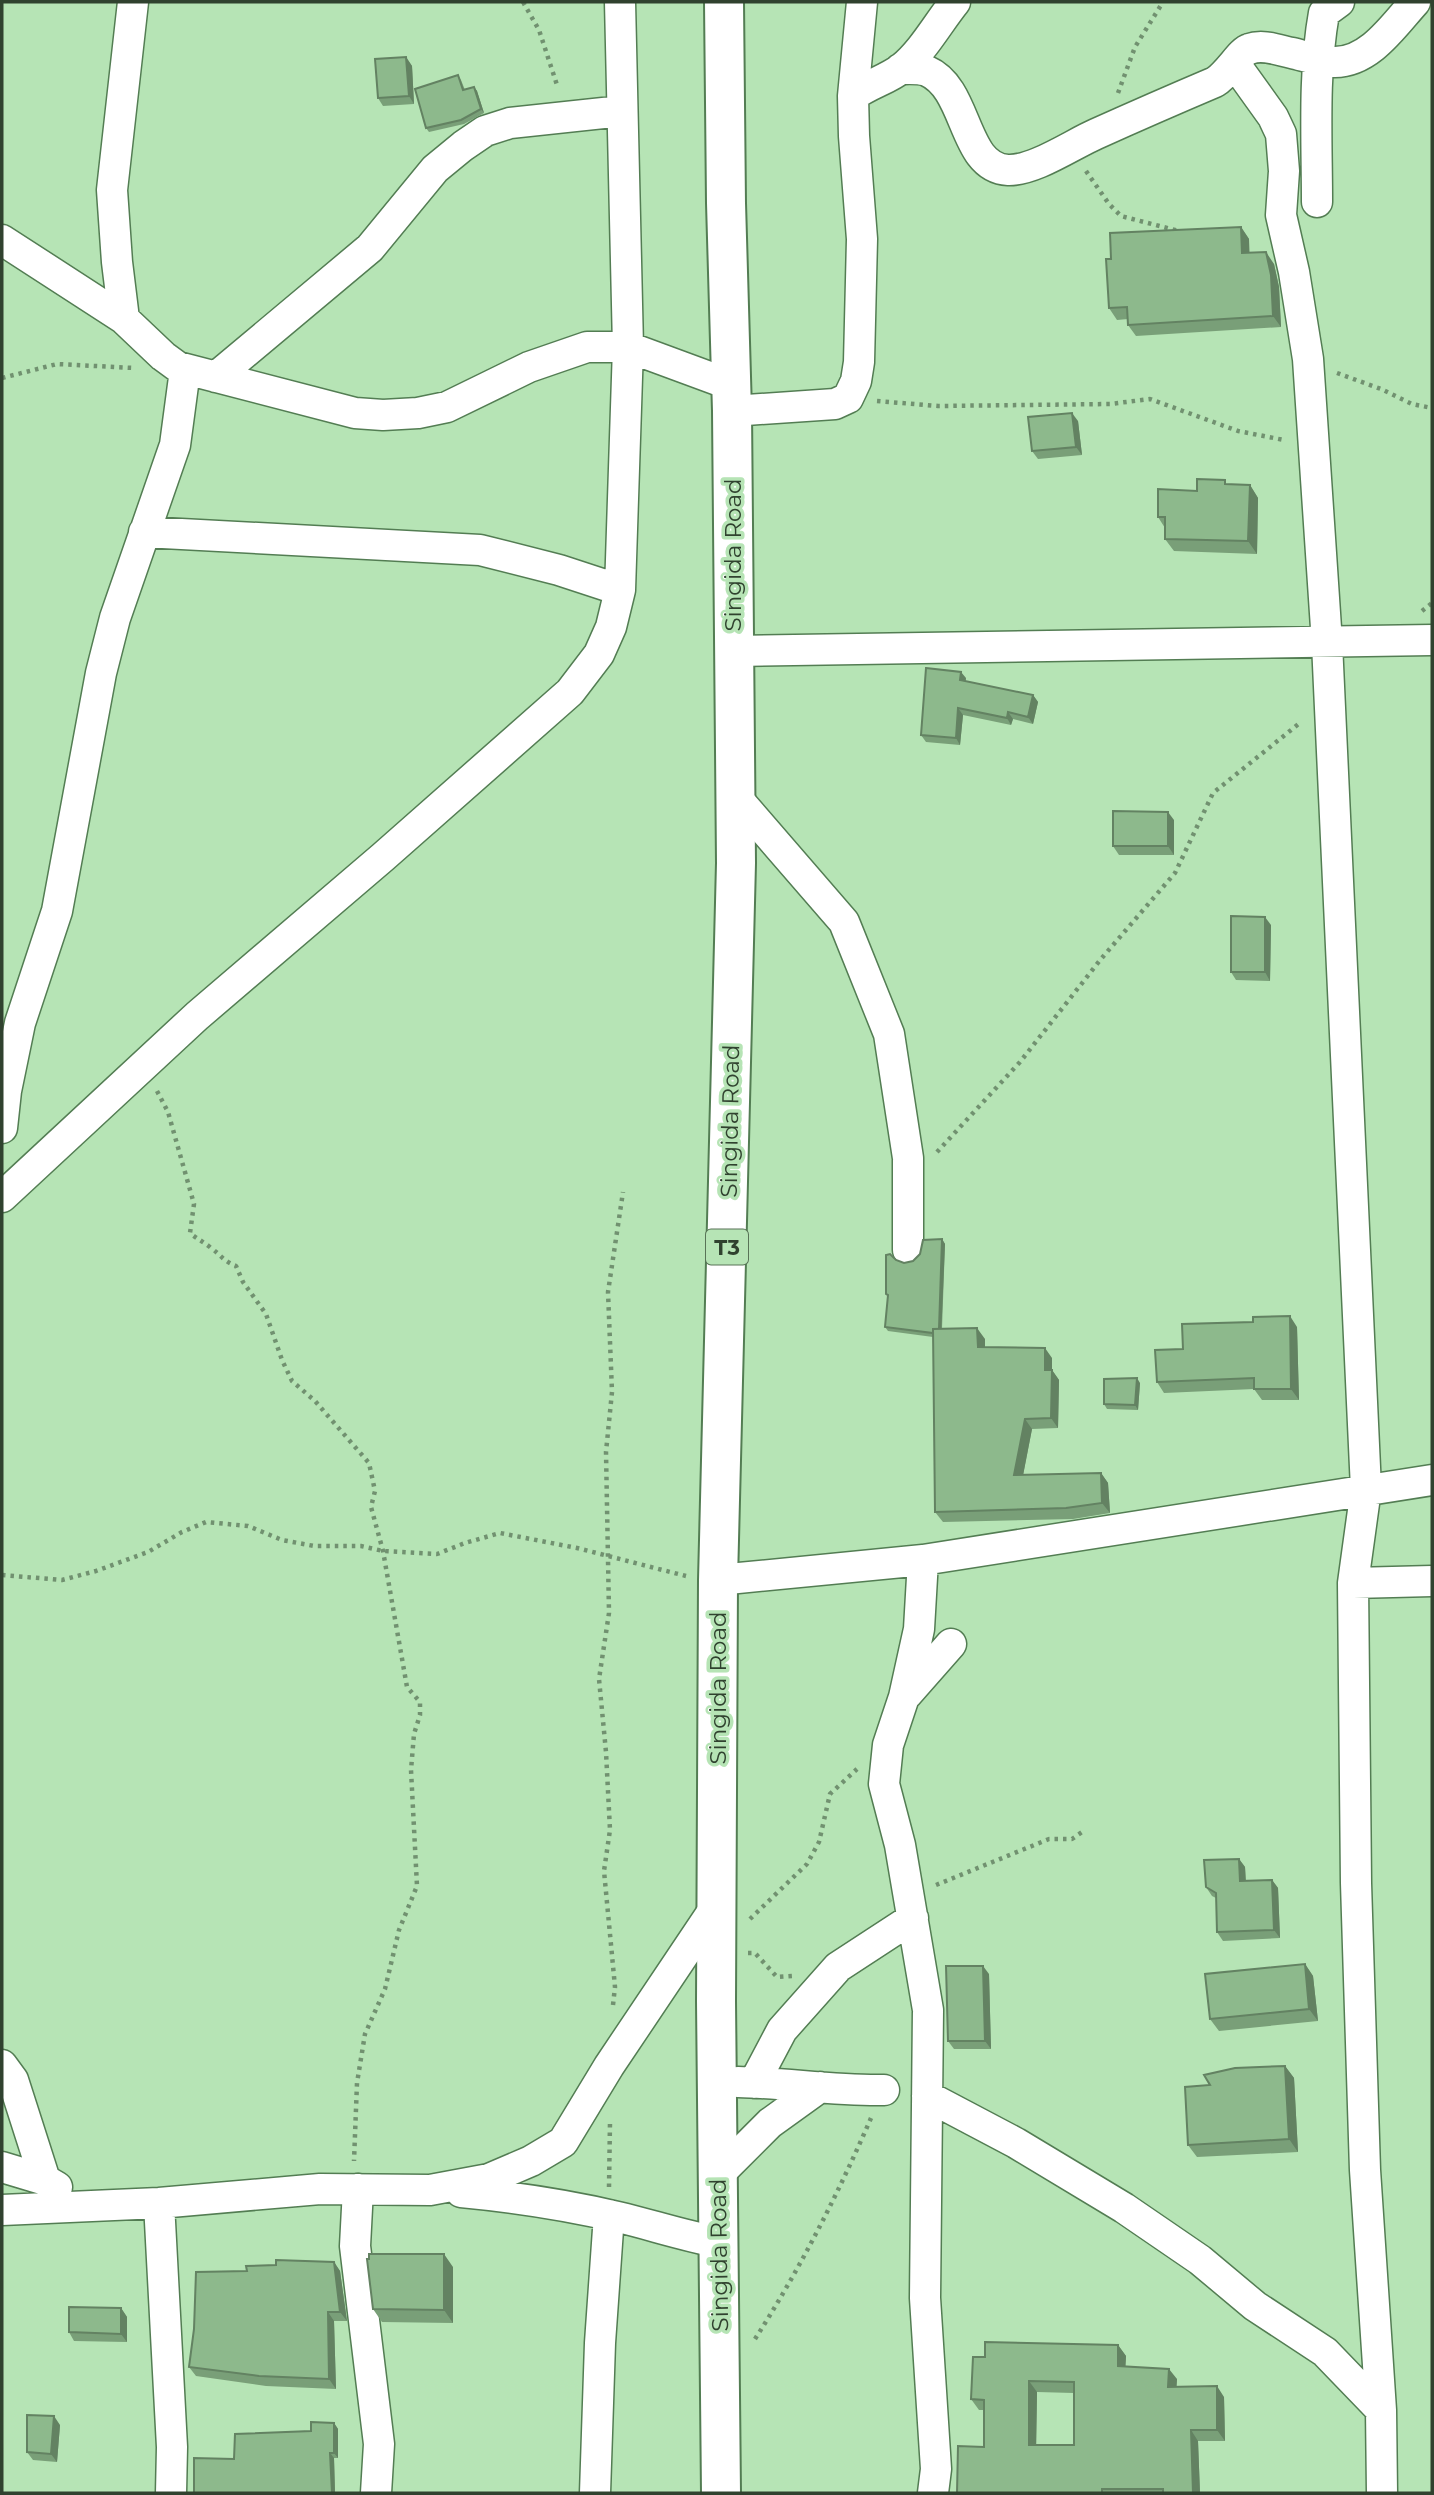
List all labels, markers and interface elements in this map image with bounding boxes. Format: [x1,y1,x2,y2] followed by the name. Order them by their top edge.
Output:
[719,478,747,632] street label: Singida Road
[715,1044,745,1198] street label: Singida Road
[706,1230,748,1264] road number: T3
[704,1611,732,1765] street label: Singida Road
[704,2178,734,2332] street label: Singida Road

